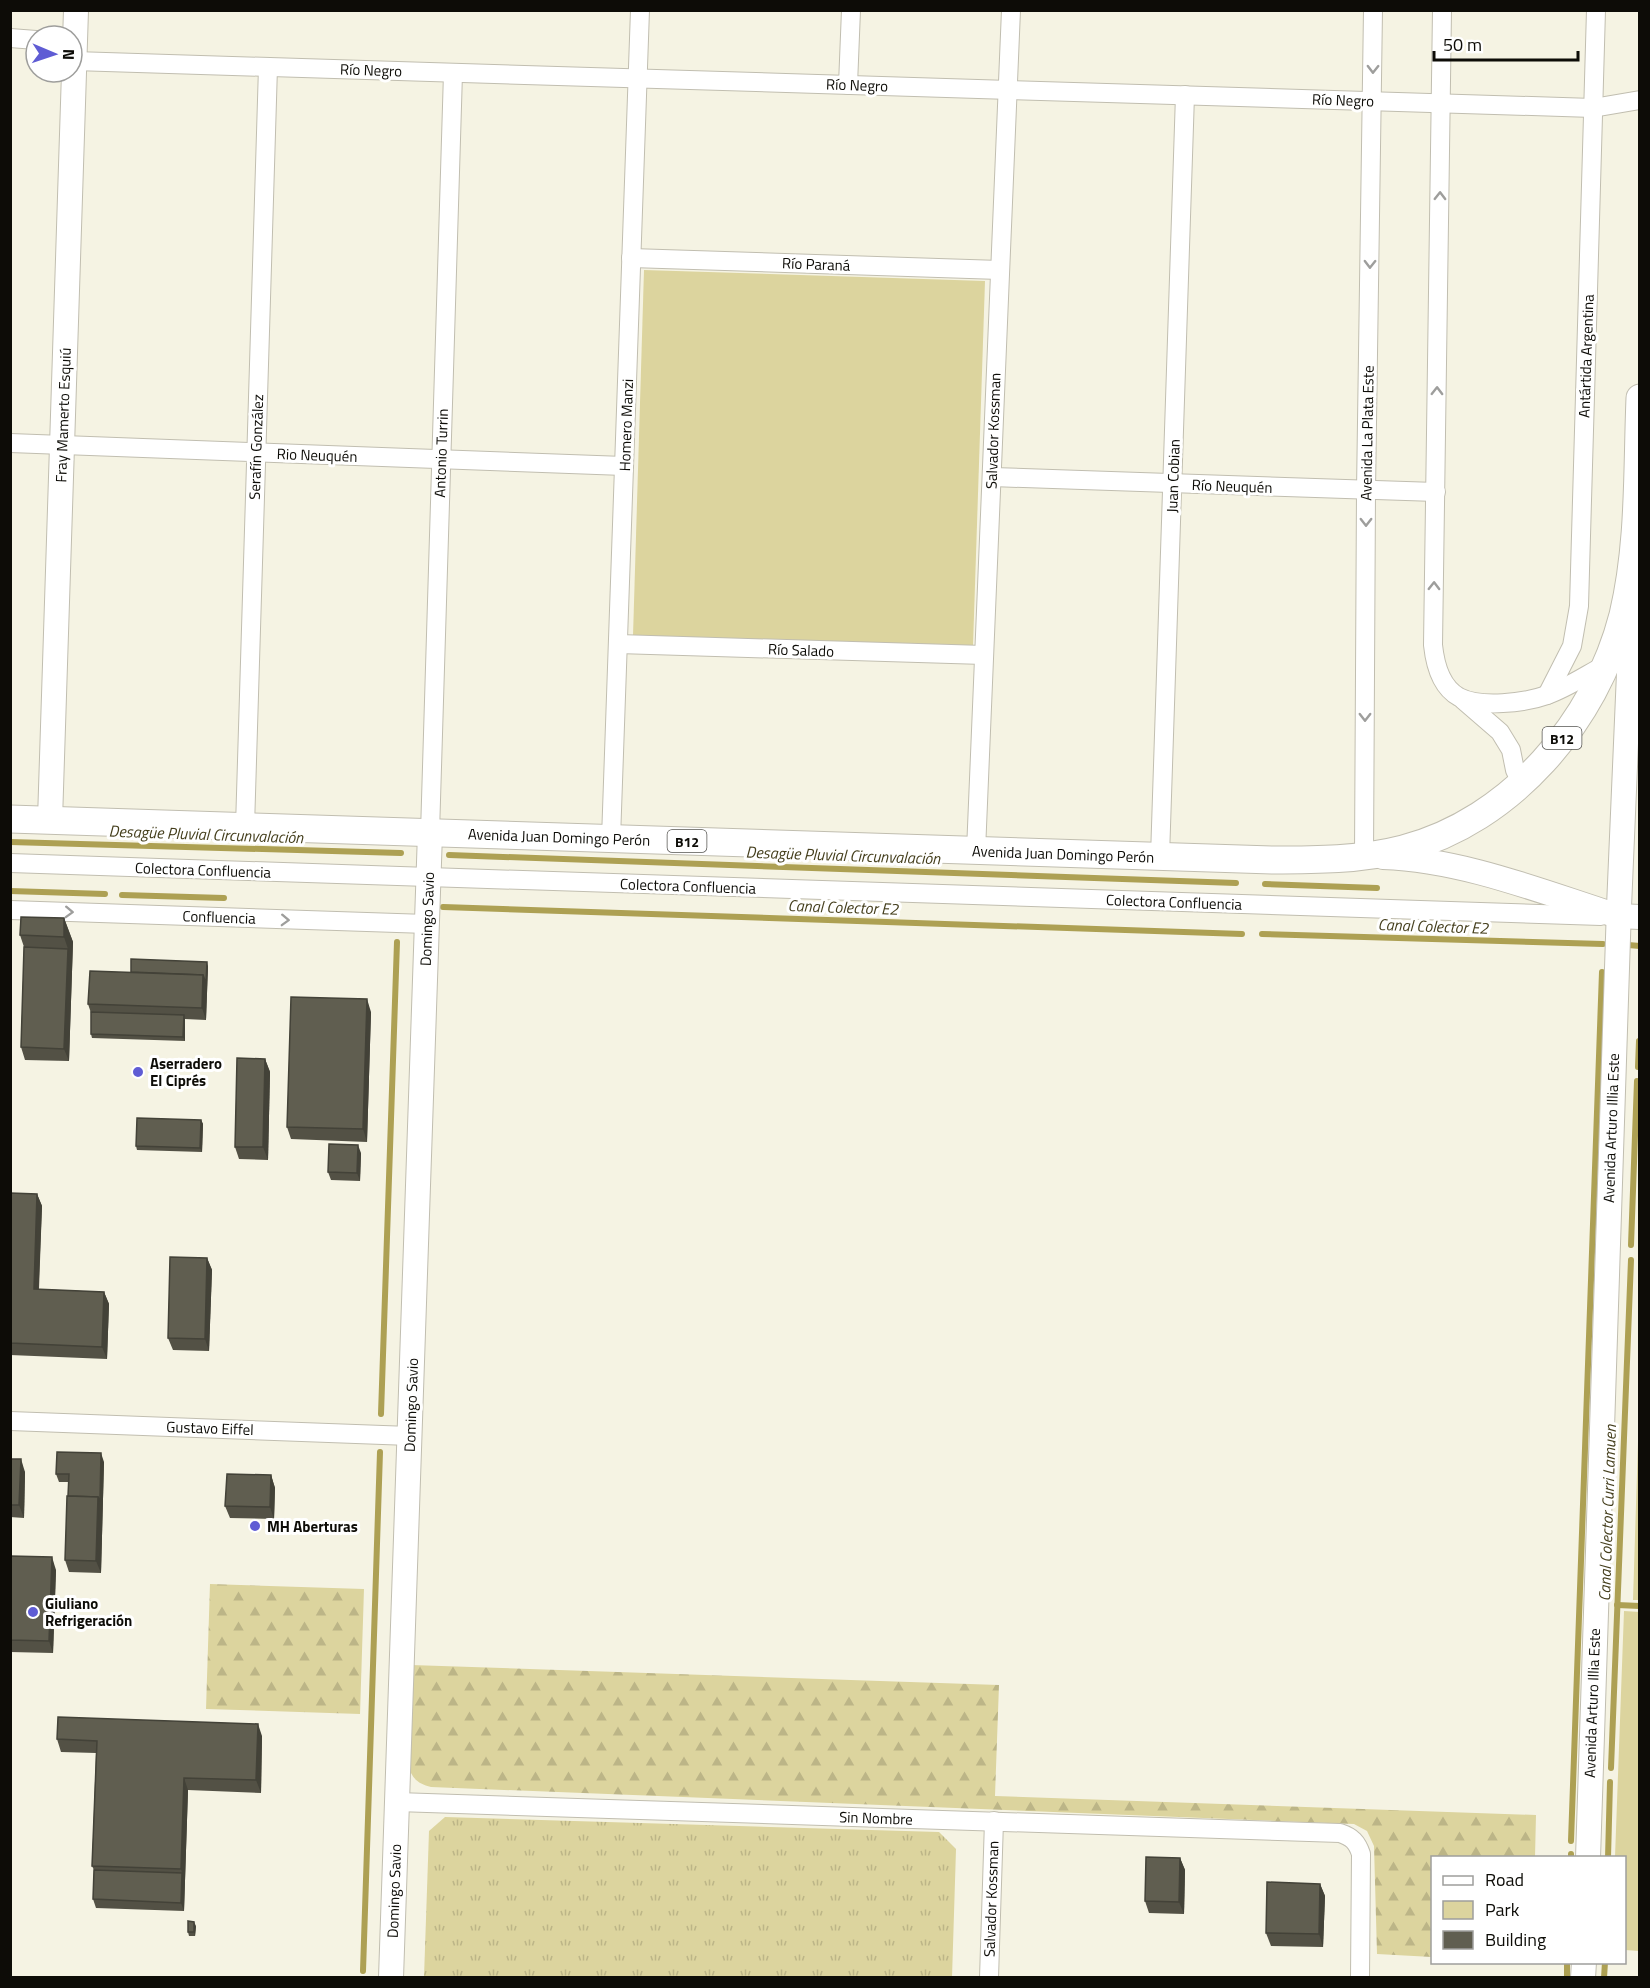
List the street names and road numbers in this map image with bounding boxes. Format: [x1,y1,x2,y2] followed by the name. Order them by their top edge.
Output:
[340,57,402,83] street label: Río Negro
[826,72,888,98] street label: Río Negro
[1312,87,1374,113] street label: Río Negro
[781,251,851,277] street label: Río Paraná
[1572,293,1600,418] street label: Antártida Argentina
[49,347,77,483] street label: Fray Mamerto Esquiú
[1354,365,1380,501] street label: Avenida La Plata Este
[979,372,1007,490] street label: Salvador Kossman
[613,378,639,472] street label: Homero Manzi
[243,394,269,500] street label: Serafín González
[428,408,454,498] street label: Antonio Turrin
[1160,439,1186,513] street label: Juan Cobian
[276,442,358,468] street label: Rio Neuquén
[1191,473,1273,499] street label: Río Neuquén
[768,637,835,663] street label: Río Salado
[1542,727,1582,749] road number: B12
[467,822,651,852] street label: Avenida Juan Domingo Perón
[668,830,706,852] road number: B12
[971,839,1155,869] street label: Avenida Juan Domingo Perón
[135,856,272,884] street label: Colectora Confluencia
[414,871,440,967] street label: Domingo Savio
[620,872,757,900] street label: Colectora Confluencia
[1106,888,1243,916] street label: Colectora Confluencia
[182,904,257,930] street label: Confluencia
[1597,1053,1625,1203] street label: Avenida Arturo Illia Este
[398,1357,424,1453] street label: Domingo Savio
[166,1415,254,1441] street label: Gustavo Eiffel
[1578,1628,1606,1778] street label: Avenida Arturo Illia Este
[839,1805,913,1831] street label: Sin Nombre
[977,1840,1005,1958] street label: Salvador Kossman
[381,1843,407,1939] street label: Domingo Savio

